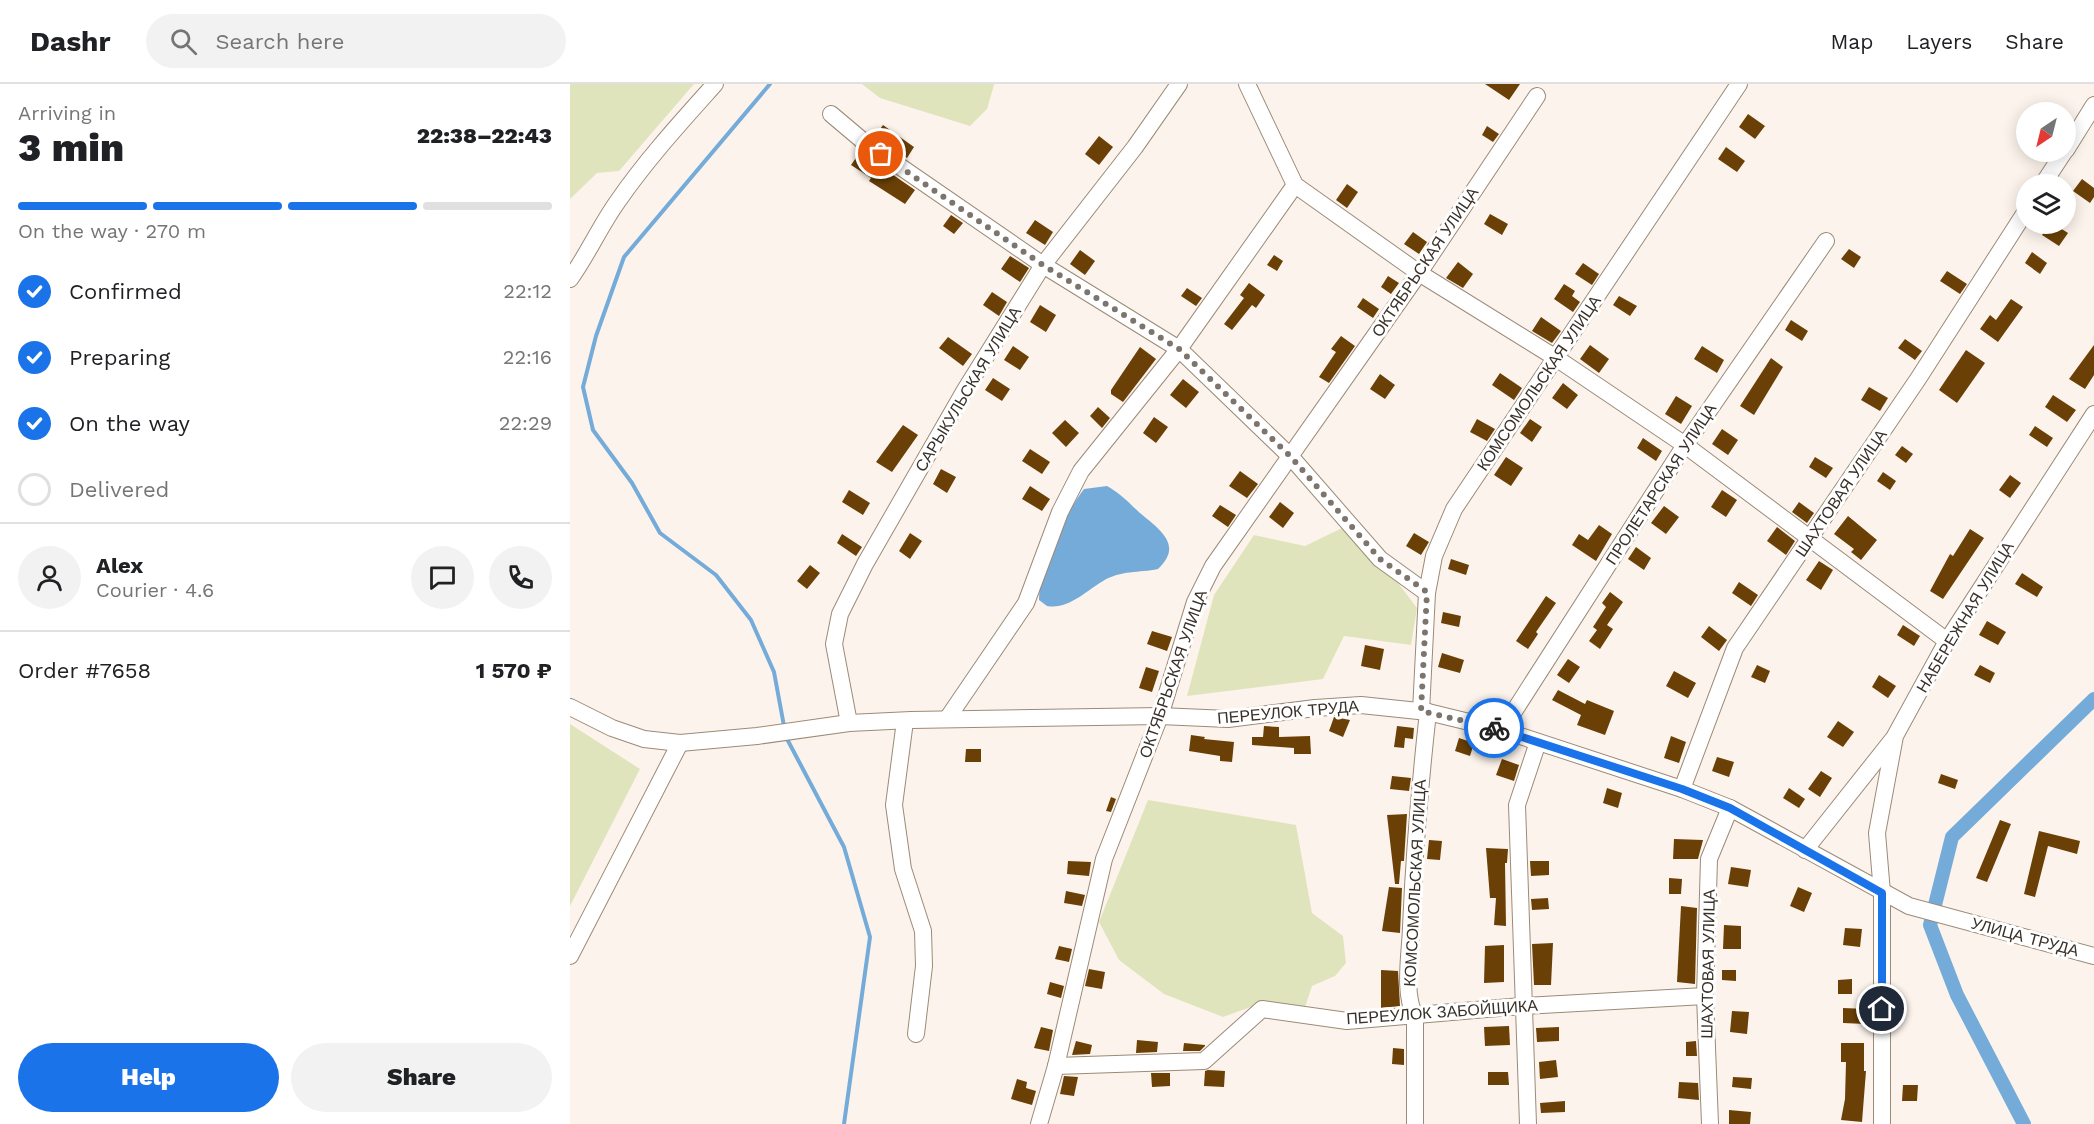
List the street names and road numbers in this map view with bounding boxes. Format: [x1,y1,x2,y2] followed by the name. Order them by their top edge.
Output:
[1368,183,1482,341] street label: ОКТЯБРЬСКАЯ УЛИЦА
[1473,291,1605,474] street label: КОМСОМОЛЬСКАЯ УЛИЦА
[911,303,1025,475] street label: САРЫКУЛЬСКАЯ УЛИЦА
[1602,400,1720,568] street label: ПРОЛЕТАРСКАЯ УЛИЦА
[1791,425,1891,560] street label: ШАХТОВАЯ УЛИЦА
[1912,538,2018,696] street label: НАБЕРЕЖНАЯ УЛИЦА
[1135,587,1211,761] street label: ОКТЯБРЬСКАЯ УЛИЦА
[1216,696,1360,728] street label: ПЕРЕУЛОК ТРУДА
[1400,779,1430,987] street label: КОМСОМОЛЬСКАЯ УЛИЦА
[1697,889,1719,1039] street label: ШАХТОВАЯ УЛИЦА
[1969,914,2081,961] street label: УЛИЦА ТРУДА
[1346,996,1539,1028] street label: ПЕРЕУЛОК ЗАБОЙЩИКА

